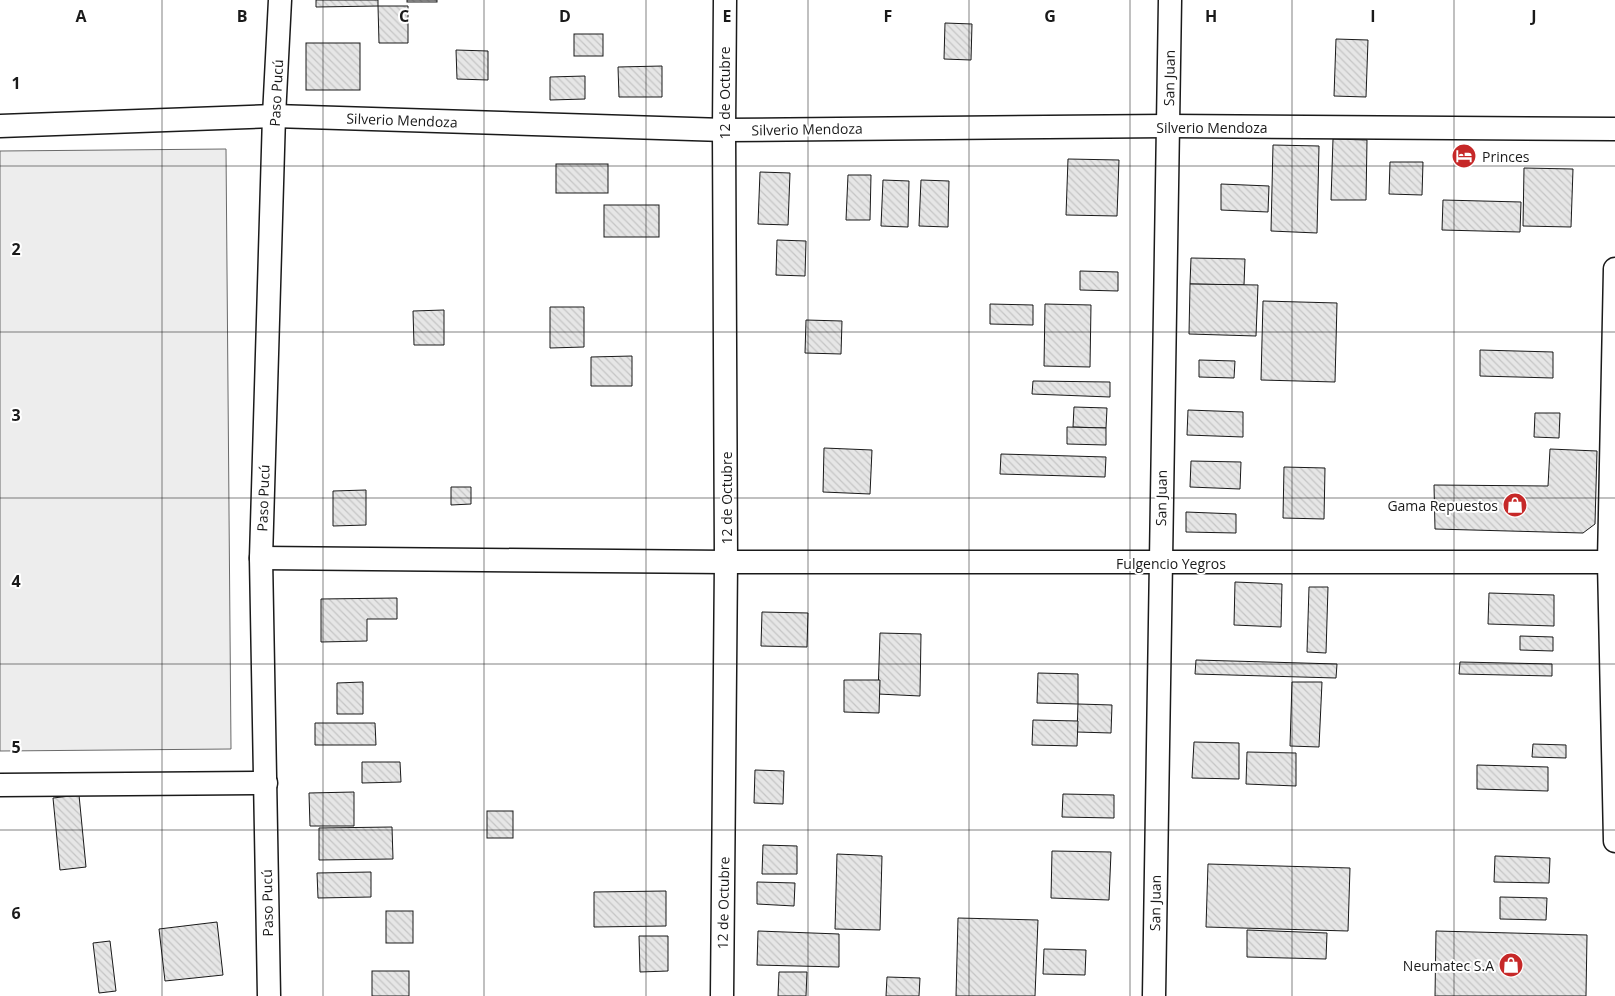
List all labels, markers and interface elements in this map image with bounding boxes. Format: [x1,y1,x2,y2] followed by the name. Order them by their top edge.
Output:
[75,5,87,27] text: A
[237,5,247,27] text: B
[399,5,409,27] text: C
[559,5,571,27] text: D
[723,5,732,27] text: E
[884,5,892,27] text: F
[1044,5,1056,27] text: G
[1205,5,1217,27] text: H
[1370,5,1376,27] text: I
[1529,5,1537,27] text: J
[715,46,734,140] street label: 12 de Octubre
[1159,50,1179,106] street label: San Juan
[265,59,287,127] street label: Paso Pucú
[11,72,21,94] text: 1
[346,109,458,131] street label: Silverio Mendoza
[1156,118,1268,137] street label: Silverio Mendoza
[751,119,863,139] street label: Silverio Mendoza
[1451,143,1477,169] hotel icon: Princes
[1482,147,1530,166] place label: Princes
[11,238,21,260] text: 2
[11,404,21,426] text: 3
[717,451,736,545] street label: 12 de Octubre
[252,464,274,532] street label: Paso Pucú
[1151,470,1171,526] street label: San Juan
[1502,492,1528,518] shop icon: Gama Repuestos
[1387,496,1498,515] place label: Gama Repuestos
[1116,554,1226,573] street label: Fulgencio Yegros
[11,570,21,592] text: 4
[11,736,21,758] text: 5
[713,856,733,950] street label: 12 de Octubre
[257,869,277,937] street label: Paso Pucú
[1145,875,1165,931] street label: San Juan
[11,902,21,924] text: 6
[1498,952,1524,978] shop icon: Neumatec S.A
[1403,956,1494,975] place label: Neumatec S.A

